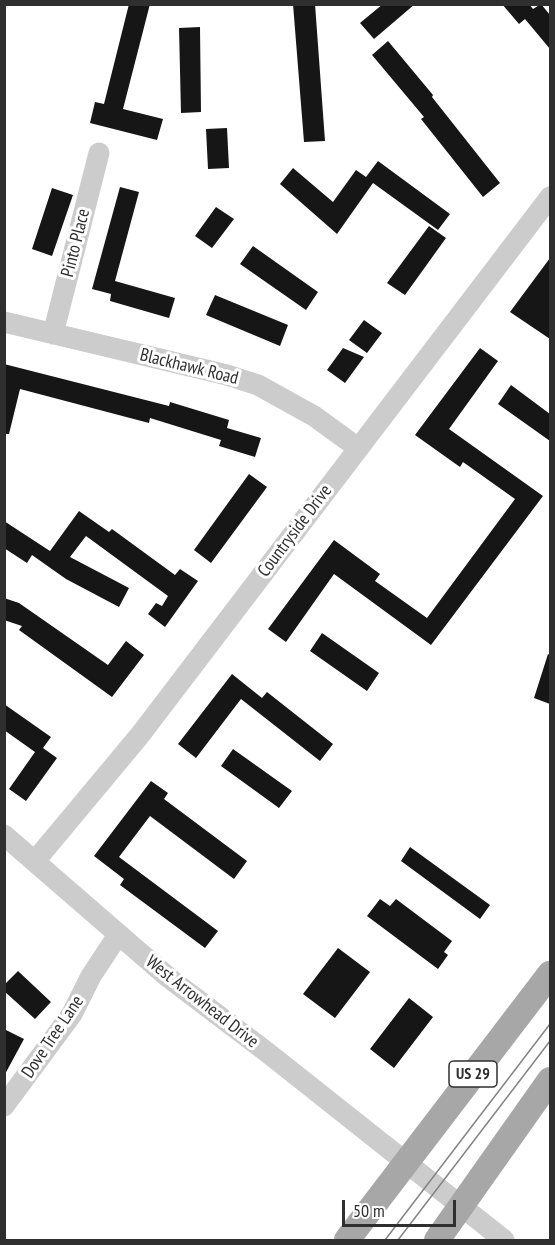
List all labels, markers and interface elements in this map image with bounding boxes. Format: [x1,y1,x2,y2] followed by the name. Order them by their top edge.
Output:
[57,207,95,279] street label: Pinto Place
[138,344,240,390] street label: Blackhawk Road
[253,481,337,581] street label: Countryside Drive
[141,951,263,1053] street label: West Arrowhead Drive
[17,992,89,1082] street label: Dove Tree Lane
[449,1061,497,1087] road number: US 29
[345,1188,459,1226] scale bar
[353,1199,385,1222] text: 50 m

